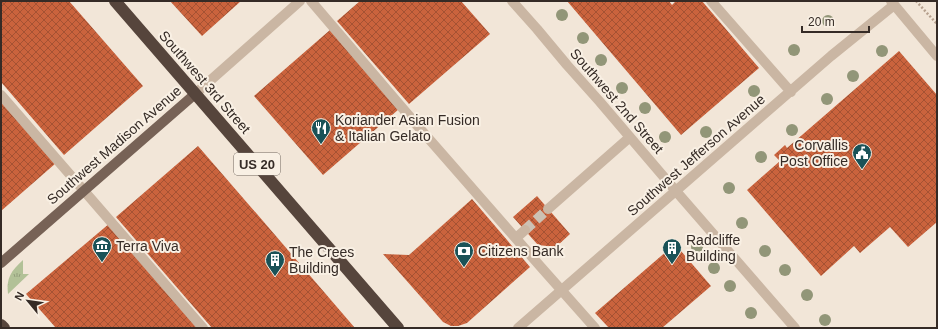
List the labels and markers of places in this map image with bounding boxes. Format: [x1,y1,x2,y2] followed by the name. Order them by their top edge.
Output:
[335,112,480,144] place label: Koriander Asian Fusion & Italian Gelato
[310,117,332,145] restaurant icon: Koriander Asian Fusion & Italian Gelato
[780,137,848,169] place label: Corvallis Post Office
[851,142,873,170] public building icon: Corvallis Post Office
[686,232,740,264] place label: Radcliffe Building
[91,235,113,263] museum icon: Terra Viva
[661,237,683,265] building icon: Radcliffe Building
[116,238,179,254] place label: Terra Viva
[453,240,475,268] bank icon: Citizens Bank
[478,243,565,259] place label: Citizens Bank
[289,244,354,276] place label: The Crees Building
[264,249,286,277] building icon: The Crees Building

